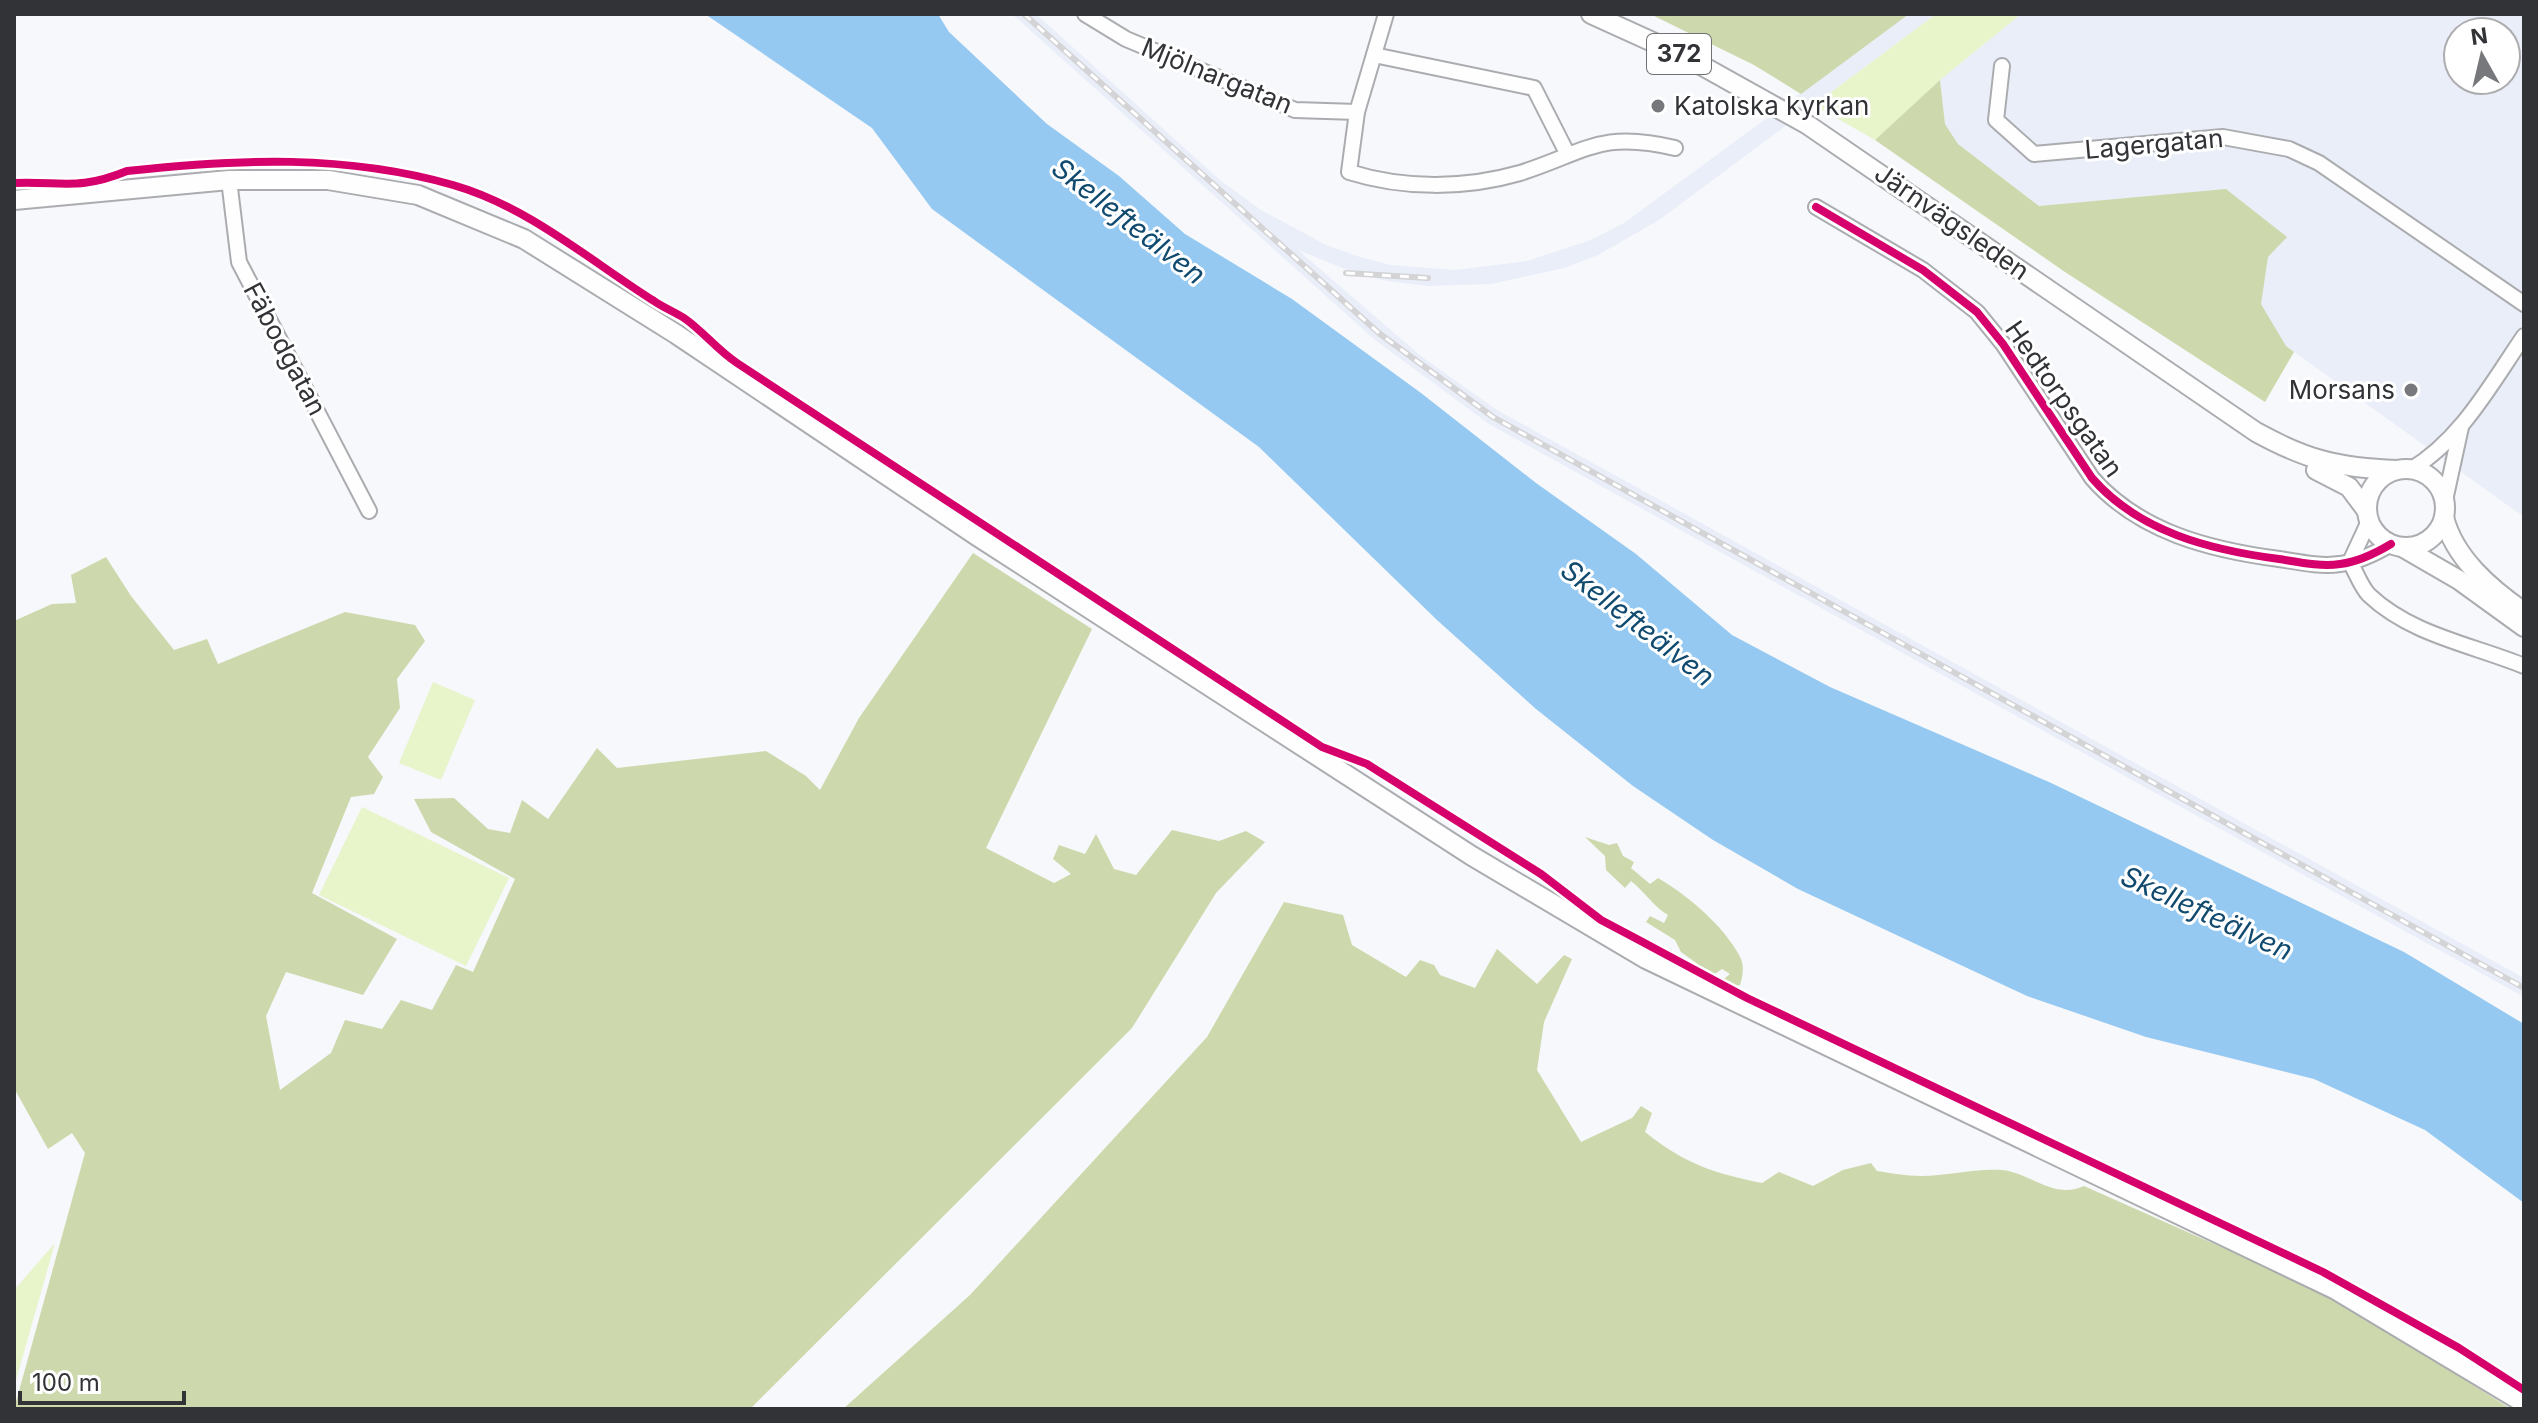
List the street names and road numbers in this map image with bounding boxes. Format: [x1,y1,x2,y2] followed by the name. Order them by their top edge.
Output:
[1137,31,1297,120] street label: Mjölnargatan
[1647,34,1711,74] road number: 372
[2083,122,2224,165] street label: Lagergatan
[1869,157,2035,286] street label: Järnvägsleden
[238,277,333,420] street label: Fäbodgatan
[1999,315,2130,483] street label: Hedtorpsgatan

